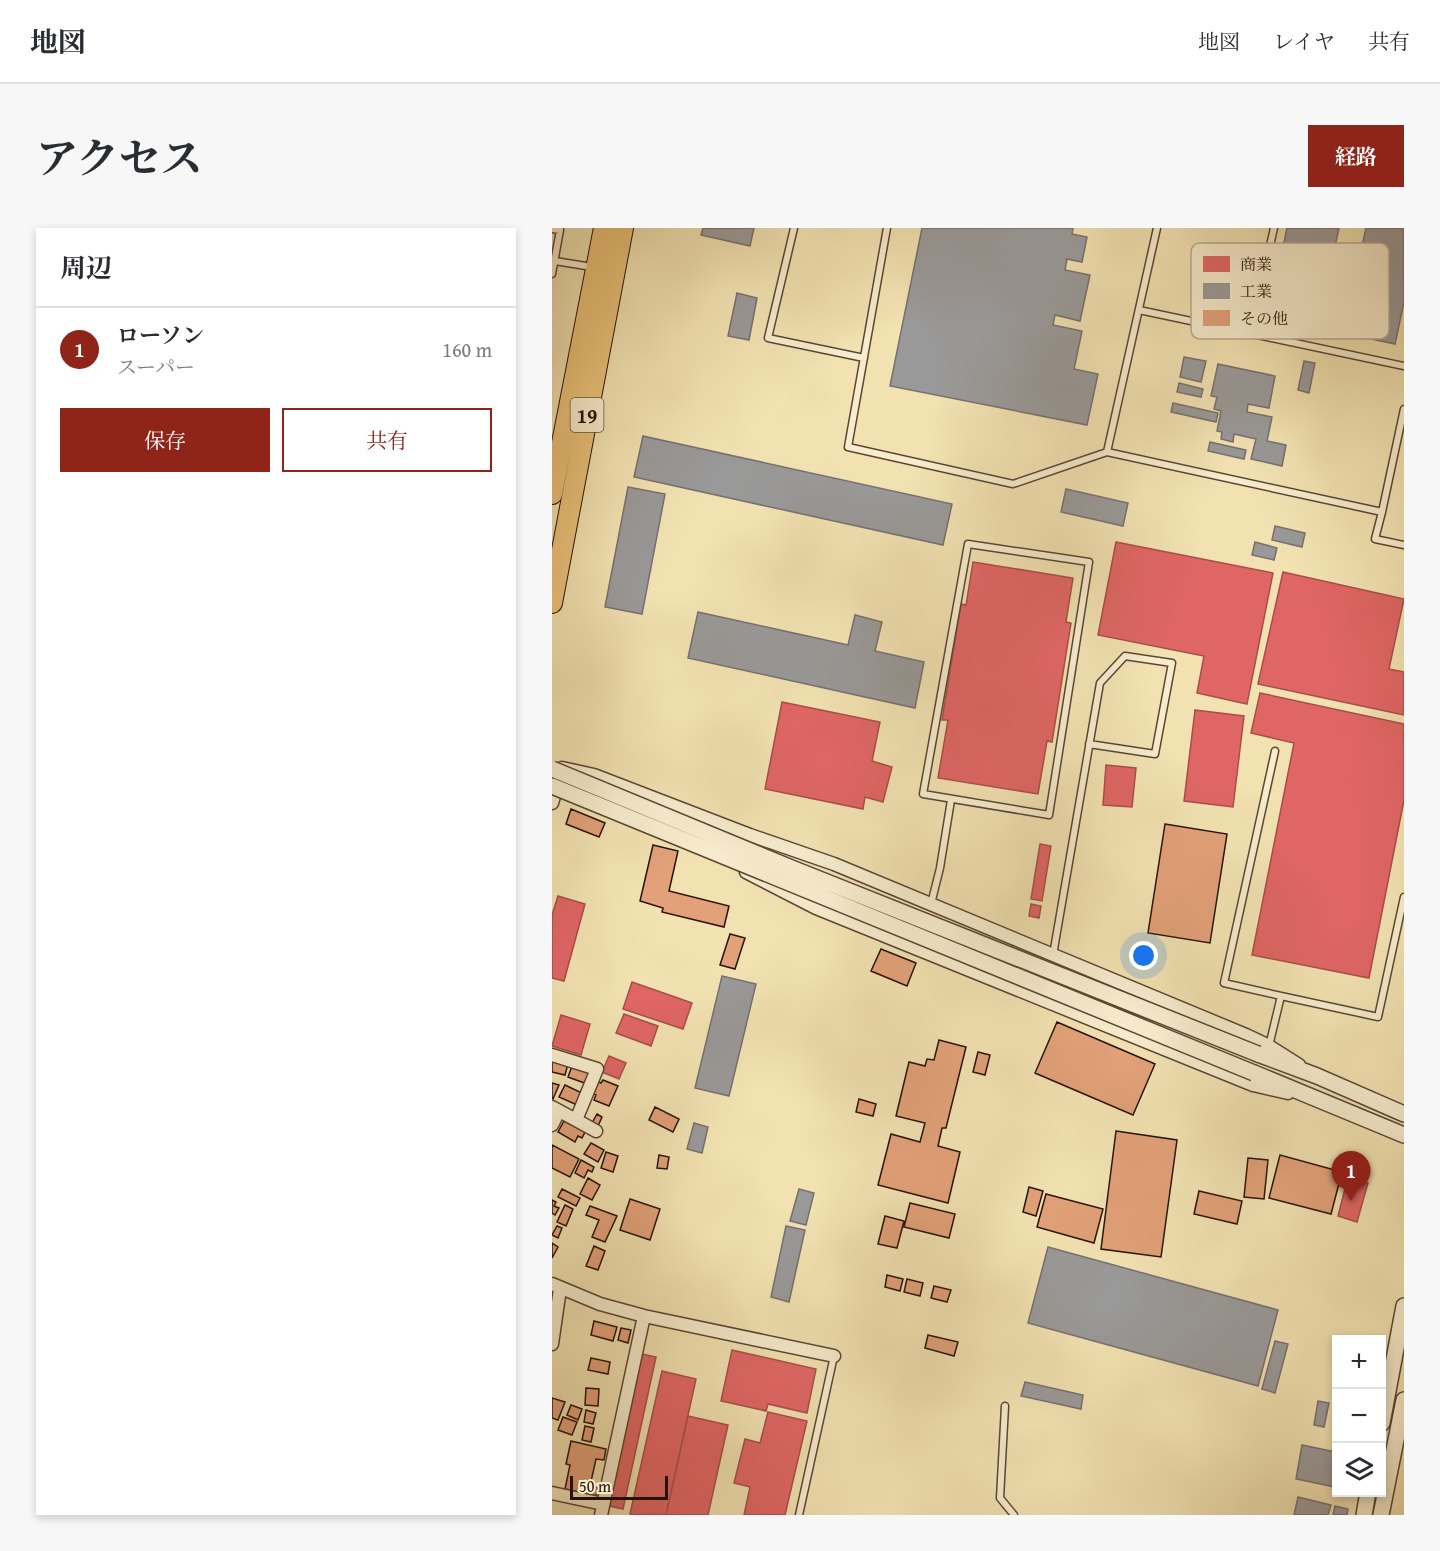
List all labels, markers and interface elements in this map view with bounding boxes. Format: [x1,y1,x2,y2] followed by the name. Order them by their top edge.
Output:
[30,21,86,62] text: 地図
[1198,26,1240,57] text: 地図
[1273,26,1335,57] text: レイヤ
[1368,26,1410,57] text: 共有
[1308,125,1404,187] button: 経路
[36,127,203,188] text: アクセス
[1191,243,1389,339] legend
[60,248,112,287] text: 周辺
[1240,252,1272,276] text: 商業
[1240,279,1272,303] text: 工業
[1240,306,1288,330] text: その他
[117,319,204,351] text: ローソン
[74,335,85,364] text: 1
[442,335,492,364] text: 160 m
[117,352,195,381] text: スーパー
[570,398,603,432] road number: 19
[60,408,270,472] button: 保存
[282,408,492,472] button: 共有
[1129,941,1158,970] your location
[1332,1152,1370,1201] pin: 1
[1332,1335,1386,1497] map controls
[1332,1335,1386,1389] button: +
[1332,1389,1386,1443] button: −
[1332,1443,1386,1497] button: layers
[570,1473,668,1500] scale bar
[579,1474,611,1498] text: 50 m

